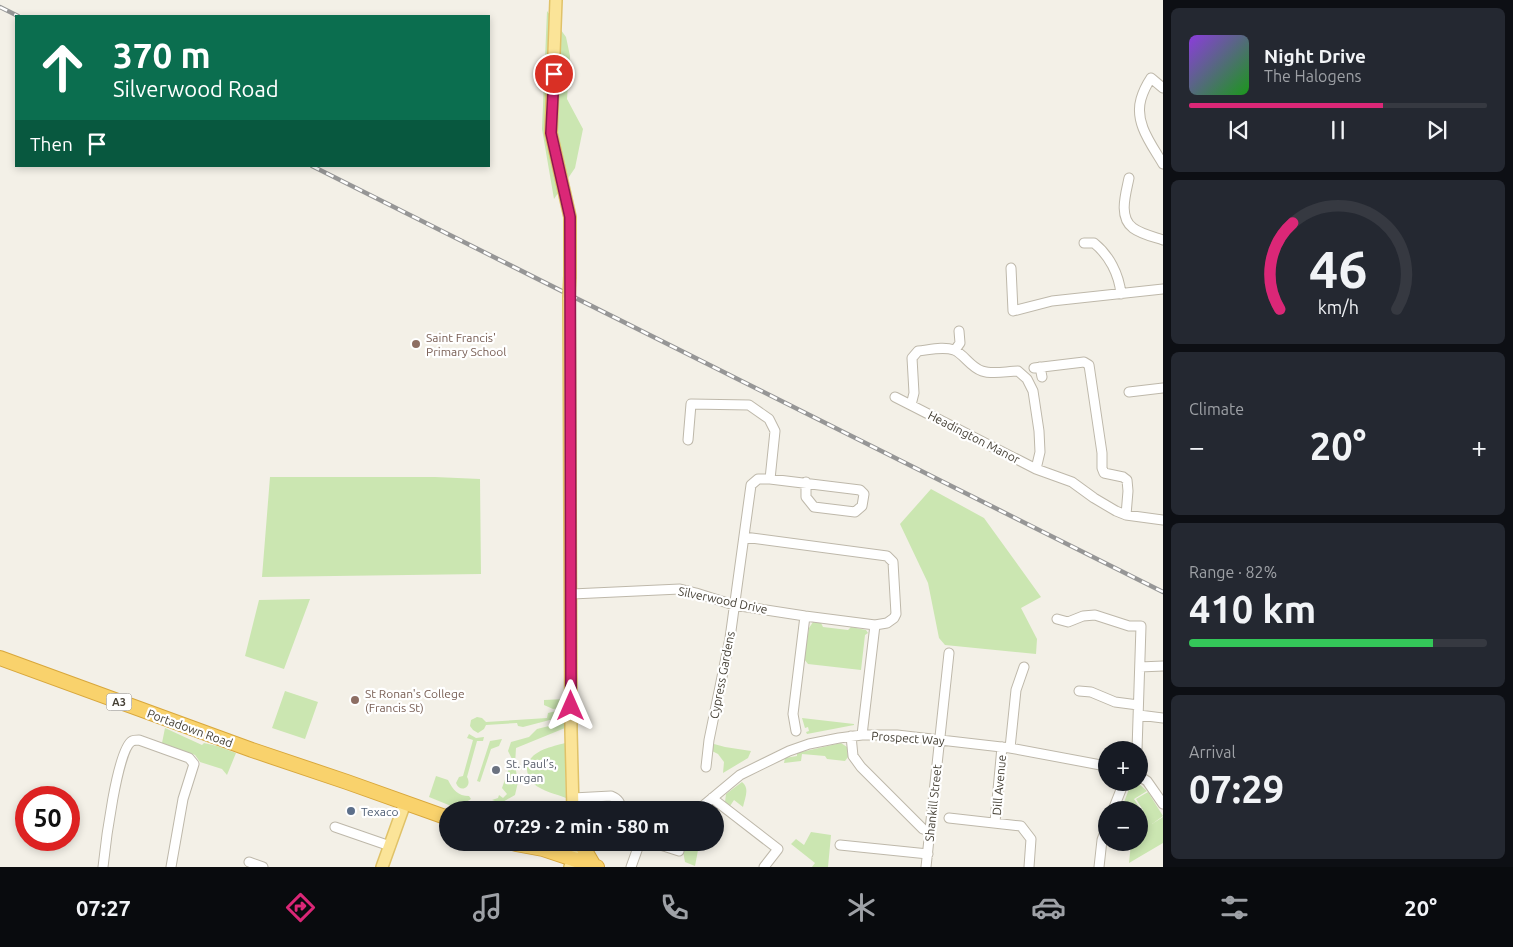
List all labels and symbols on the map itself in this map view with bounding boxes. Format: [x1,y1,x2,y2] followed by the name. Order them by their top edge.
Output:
[533,53,575,95] pin
[426,331,506,358] place label: Saint Francis' Primary School
[410,338,422,350] marker: Saint Francis' Primary School
[926,408,1022,466] street label: Headington Manor
[677,584,769,616] street label: Silverwood Drive
[707,630,737,720] street label: Cypress Gardens
[544,679,596,731] position arrow
[365,687,465,715] place label: St Ronan's College (Francis St)
[106,694,132,710] road number: A3
[349,694,361,706] marker: St Ronan's College (Francis St)
[145,706,235,750] street label: Portadown Road
[871,729,945,747] street label: Prospect Way
[990,754,1008,816] street label: Dill Avenue
[506,757,557,784] place label: St. Paul’s, Lurgan
[922,763,944,842] street label: Shankill Street
[490,764,502,776] marker: St. Paul’s, Lurgan
[15,786,80,851] speed limit sign: 50
[345,805,357,817] marker: Texaco
[361,805,398,818] place label: Texaco

